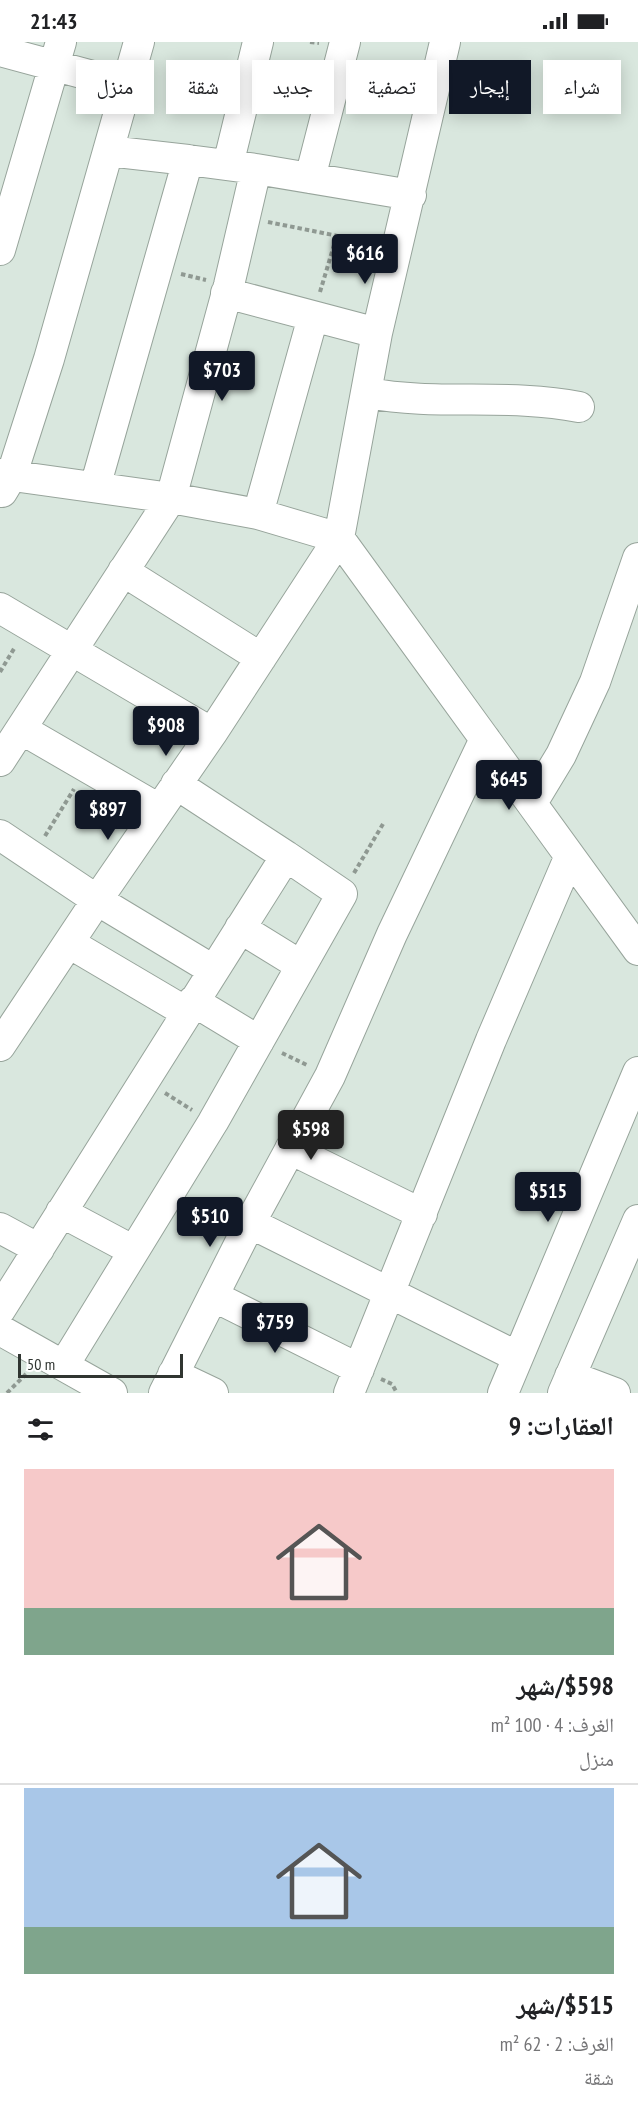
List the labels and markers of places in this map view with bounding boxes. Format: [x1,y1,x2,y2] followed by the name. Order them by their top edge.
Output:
[329,234,401,285] pin: $616
[186,351,258,402] pin: $703
[130,706,202,757] pin: $908
[473,760,545,811] pin: $645
[72,790,144,841] pin: $897
[275,1110,347,1161] pin: $598
[512,1172,584,1223] pin: $515
[174,1197,246,1248] pin: $510
[239,1303,311,1354] pin: $759

